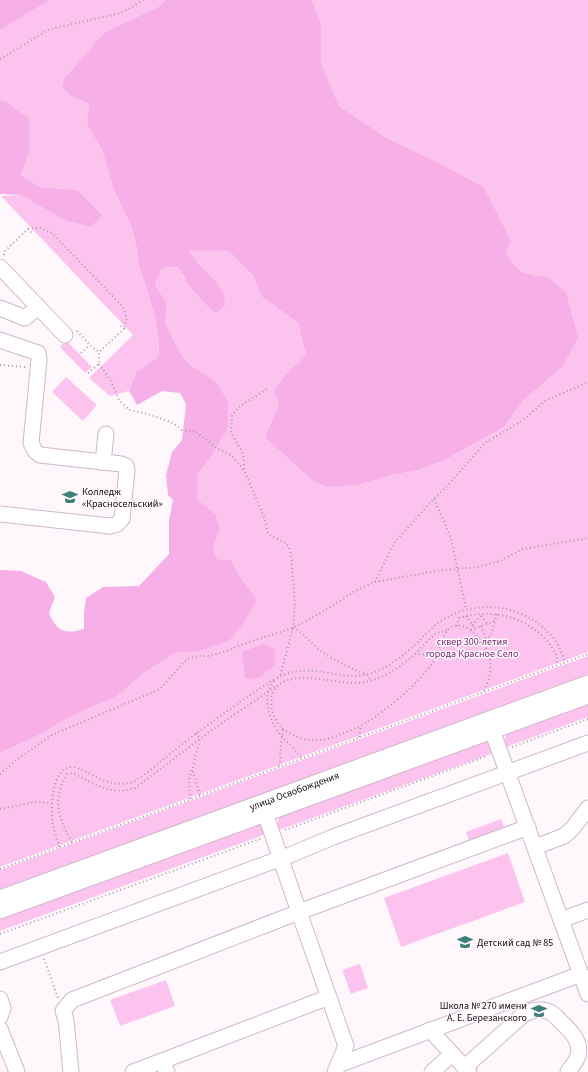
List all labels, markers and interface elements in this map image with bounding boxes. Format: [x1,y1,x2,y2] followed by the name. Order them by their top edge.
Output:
[82,485,163,511] place label: Колледж «Красносельский»
[61,488,79,506] school or university icon: Колледж «Красносельский»
[426,635,518,661] park label: сквер 300-летия города Красное Село
[247,769,341,814] street label: улица Освобождения
[456,933,474,951] school or university icon: Детский сад № 85
[477,936,553,950] place label: Детский сад № 85
[440,999,527,1025] place label: Школа № 270 имени А. Е. Березанского
[530,1002,548,1020] school or university icon: Школа № 270 имени А. Е. Березанского

